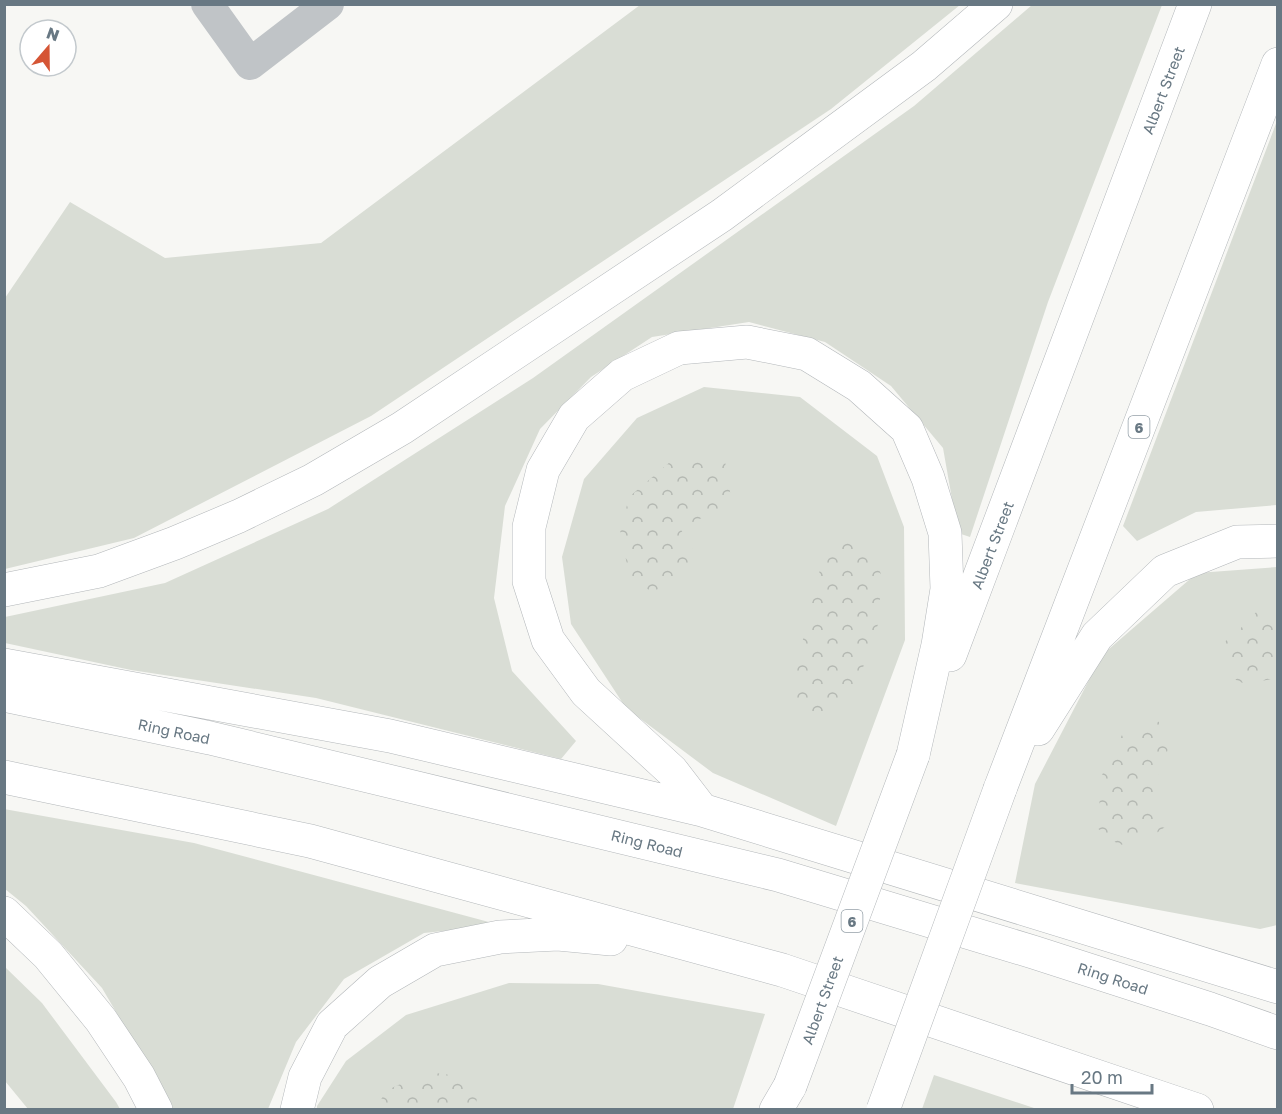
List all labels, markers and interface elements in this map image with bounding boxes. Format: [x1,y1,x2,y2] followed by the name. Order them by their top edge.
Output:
[18,18,78,78] north arrow
[44,22,62,45] text: N
[1138,43,1188,137] street label: Albert Street
[1128,416,1150,438] road number: 6
[967,498,1017,592] street label: Albert Street
[136,715,212,747] street label: Ring Road
[609,825,685,861] street label: Ring Road
[842,910,862,932] road number: 6
[798,953,846,1047] street label: Albert Street
[1075,958,1151,998] street label: Ring Road
[1072,1057,1152,1095] scale bar
[1081,1066,1123,1088] text: 20 m

